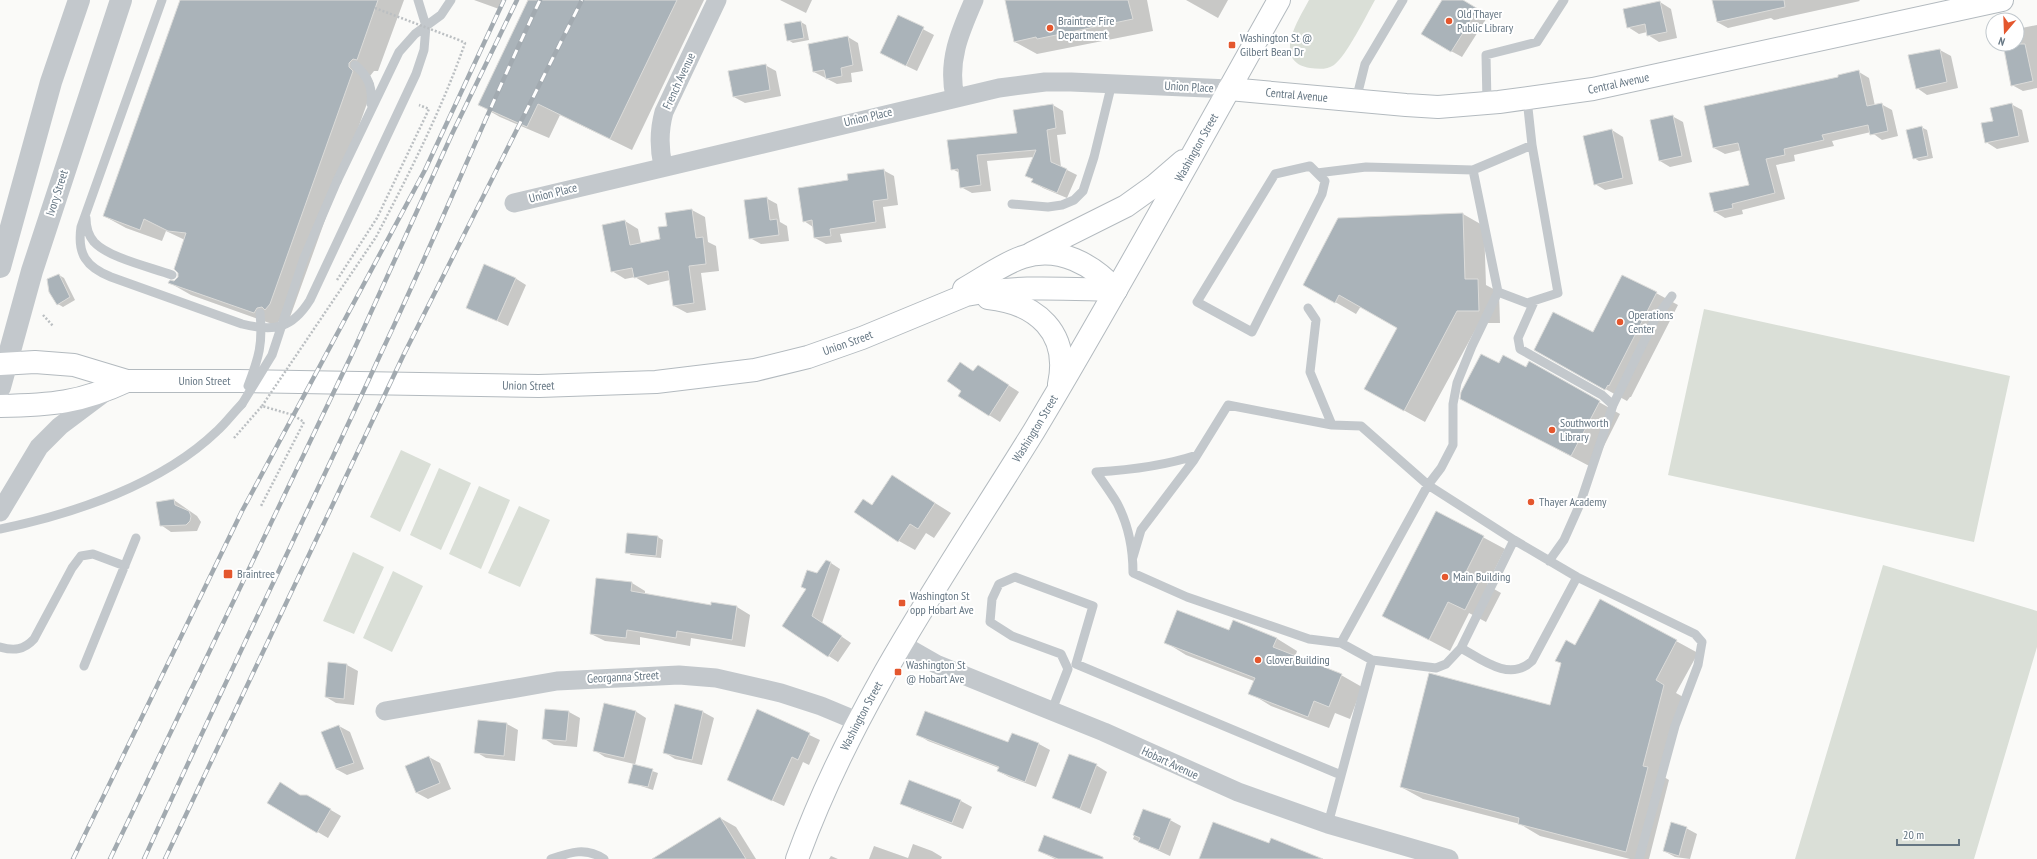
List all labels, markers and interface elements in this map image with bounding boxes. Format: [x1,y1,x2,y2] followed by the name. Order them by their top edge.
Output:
[1457,6,1514,35] place label: Old Thayer Public Library
[1985,12,2025,52] north arrow
[1058,13,1114,42] place label: Braintree Fire Department
[1444,16,1454,26] marker: Old Thayer Public Library
[1045,23,1055,33] marker: Braintree Fire Department
[1240,30,1312,59] place label: Washington St @ Gilbert Bean Dr
[1997,34,2007,49] text: N
[1227,40,1237,50] marker: Washington St @ Gilbert Bean Dr
[659,50,698,111] street label: French Avenue
[1587,69,1650,97] street label: Central Avenue
[1164,78,1214,95] street label: Union Place
[1265,84,1328,105] street label: Central Avenue
[842,104,894,129] street label: Union Place
[1171,110,1221,184] street label: Washington Street
[42,167,71,218] street label: Ivory Street
[527,179,579,206] street label: Union Place
[1628,307,1673,336] place label: Operations Center
[1615,317,1625,327] marker: Operations Center
[820,326,875,358] street label: Union Street
[178,373,231,388] street label: Union Street
[502,377,555,393] street label: Union Street
[1009,391,1061,465] street label: Washington Street
[1560,415,1608,444] place label: Southworth Library
[1547,425,1557,435] marker: Southworth Library
[1539,494,1607,509] place label: Thayer Academy
[1526,497,1536,507] marker: Thayer Academy
[237,566,275,581] place label: Braintree
[222,568,234,580] marker: Braintree
[1453,569,1510,584] place label: Main Building
[1440,572,1450,582] marker: Main Building
[910,588,974,617] place label: Washington St opp Hobart Ave
[897,598,907,608] marker: Washington St opp Hobart Ave
[1266,652,1330,667] place label: Glover Building
[1253,655,1263,665] marker: Glover Building
[906,657,966,686] place label: Washington St @ Hobart Ave
[587,667,660,686] street label: Georganna Street
[893,667,903,677] marker: Washington St @ Hobart Ave
[837,678,886,753] street label: Washington Street
[1139,743,1201,782] street label: Hobart Avenue
[1897,821,1959,847] scale bar
[1903,827,1924,842] text: 20 m

